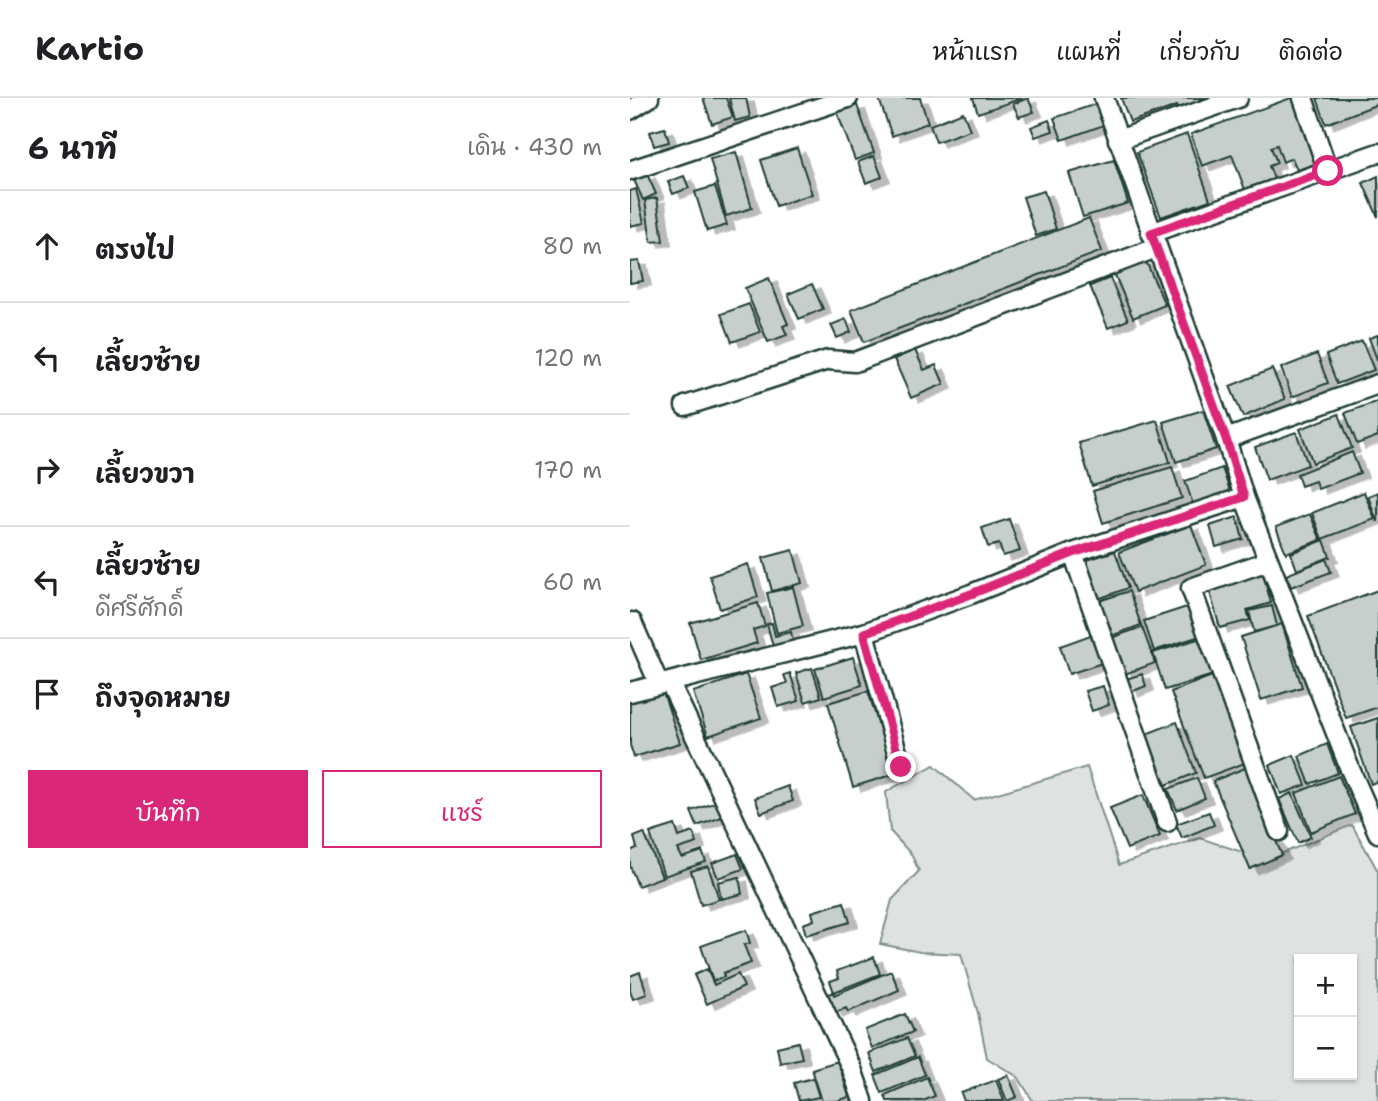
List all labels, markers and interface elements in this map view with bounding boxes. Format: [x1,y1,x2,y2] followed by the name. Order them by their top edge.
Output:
[35,26,144,71] text: Kartio
[933,36,1018,68] text: หน้าแรก
[1056,36,1121,68] text: แผนที่
[1159,36,1241,68] text: เกี่ยวกับ
[1279,36,1343,68] text: ติดต่อ
[28,128,117,169] text: 6 นาที
[467,132,602,162] text: เดิน · 430 m
[1312,155,1343,186] route start
[28,227,66,265] icon: ahead
[543,231,602,261] text: 80 m
[95,232,175,267] text: ตรงไป
[28,339,66,377] icon: left
[534,343,602,373] text: 120 m
[95,344,201,379] text: เลี้ยวซ้าย
[28,451,66,489] icon: right
[534,455,602,485] text: 170 m
[95,456,195,491] text: เลี้ยวขวา
[95,548,201,583] text: เลี้ยวซ้าย
[28,563,66,601] icon: left
[543,567,602,597] text: 60 m
[95,593,184,623] text: ดีศรีศักดิ์
[28,675,66,713] icon: arrive
[95,680,231,715] text: ถึงจุดหมาย
[885,751,916,782] route end
[28,770,308,848] button: บันทึก
[322,770,602,848] button: แชร์
[1294,954,1357,1080] map controls
[1294,954,1357,1017] button: +
[1294,1017,1357,1080] button: −

